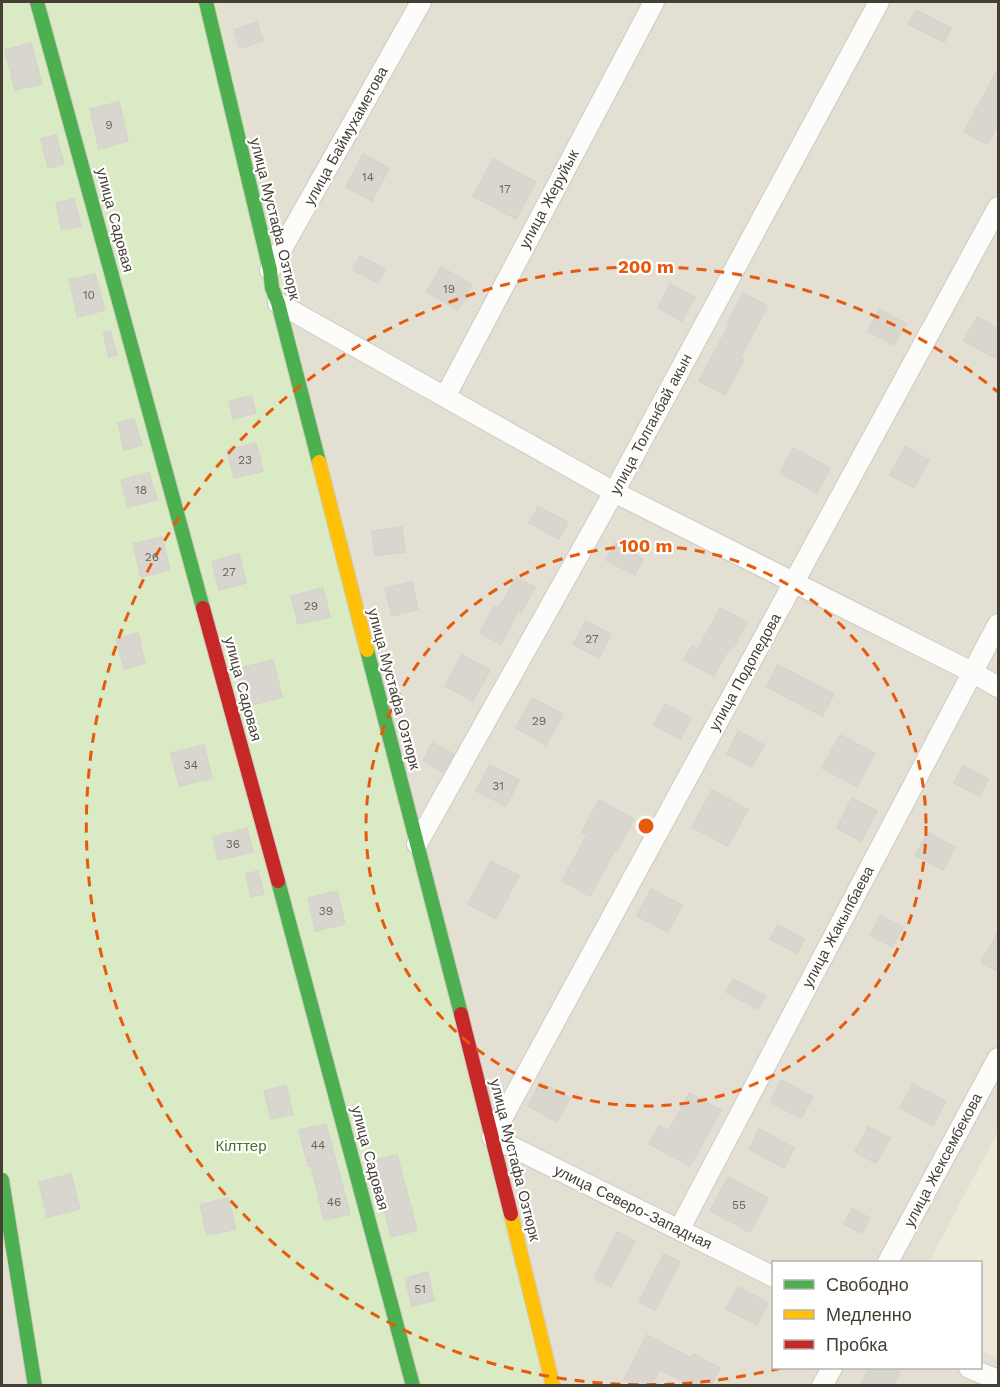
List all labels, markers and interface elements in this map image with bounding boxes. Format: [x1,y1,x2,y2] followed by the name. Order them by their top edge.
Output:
[300,63,392,209] street label: улица Баймухаметова
[105,118,113,132] house number: 9
[246,136,304,302] street label: улица Мустафа Озтюрк
[515,146,583,252] street label: улица Жеруйык
[92,166,138,274] street label: улица Садовая
[362,170,374,184] house number: 14
[499,182,511,196] house number: 17
[618,256,674,277] text: 200 m
[443,282,455,296] house number: 19
[83,288,95,302] house number: 10
[606,350,696,498] street label: улица Толганбай акын
[238,453,252,467] house number: 23
[135,483,147,497] house number: 18
[619,535,673,556] text: 100 m
[145,550,159,564] house number: 26
[222,565,236,579] house number: 27
[304,599,318,613] house number: 29
[364,606,424,772] street label: улица Мустафа Озтюрк
[705,610,785,734] street label: улица Подопедова
[585,632,599,646] house number: 27
[220,635,266,743] street label: улица Садовая
[532,714,546,728] house number: 29
[184,758,198,772] house number: 34
[492,779,504,793] house number: 31
[636,816,656,836] centre of rings
[226,837,240,851] house number: 36
[798,862,878,991] street label: улица Жакыпбаева
[319,904,333,918] house number: 39
[486,1077,544,1243] street label: улица Мустафа Озтюрк
[900,1089,986,1230] street label: улица Жексембекова
[347,1104,393,1212] street label: улица Садовая
[215,1137,267,1155] park label: Кілттер
[311,1138,325,1152] house number: 44
[551,1161,715,1253] street label: улица Северо-Западная
[327,1195,341,1209] house number: 46
[732,1198,746,1212] house number: 55
[772,1261,982,1369] legend
[826,1274,909,1295] text: Свободно
[414,1282,426,1296] house number: 51
[826,1304,912,1325] text: Медленно
[826,1334,889,1355] text: Пробка

